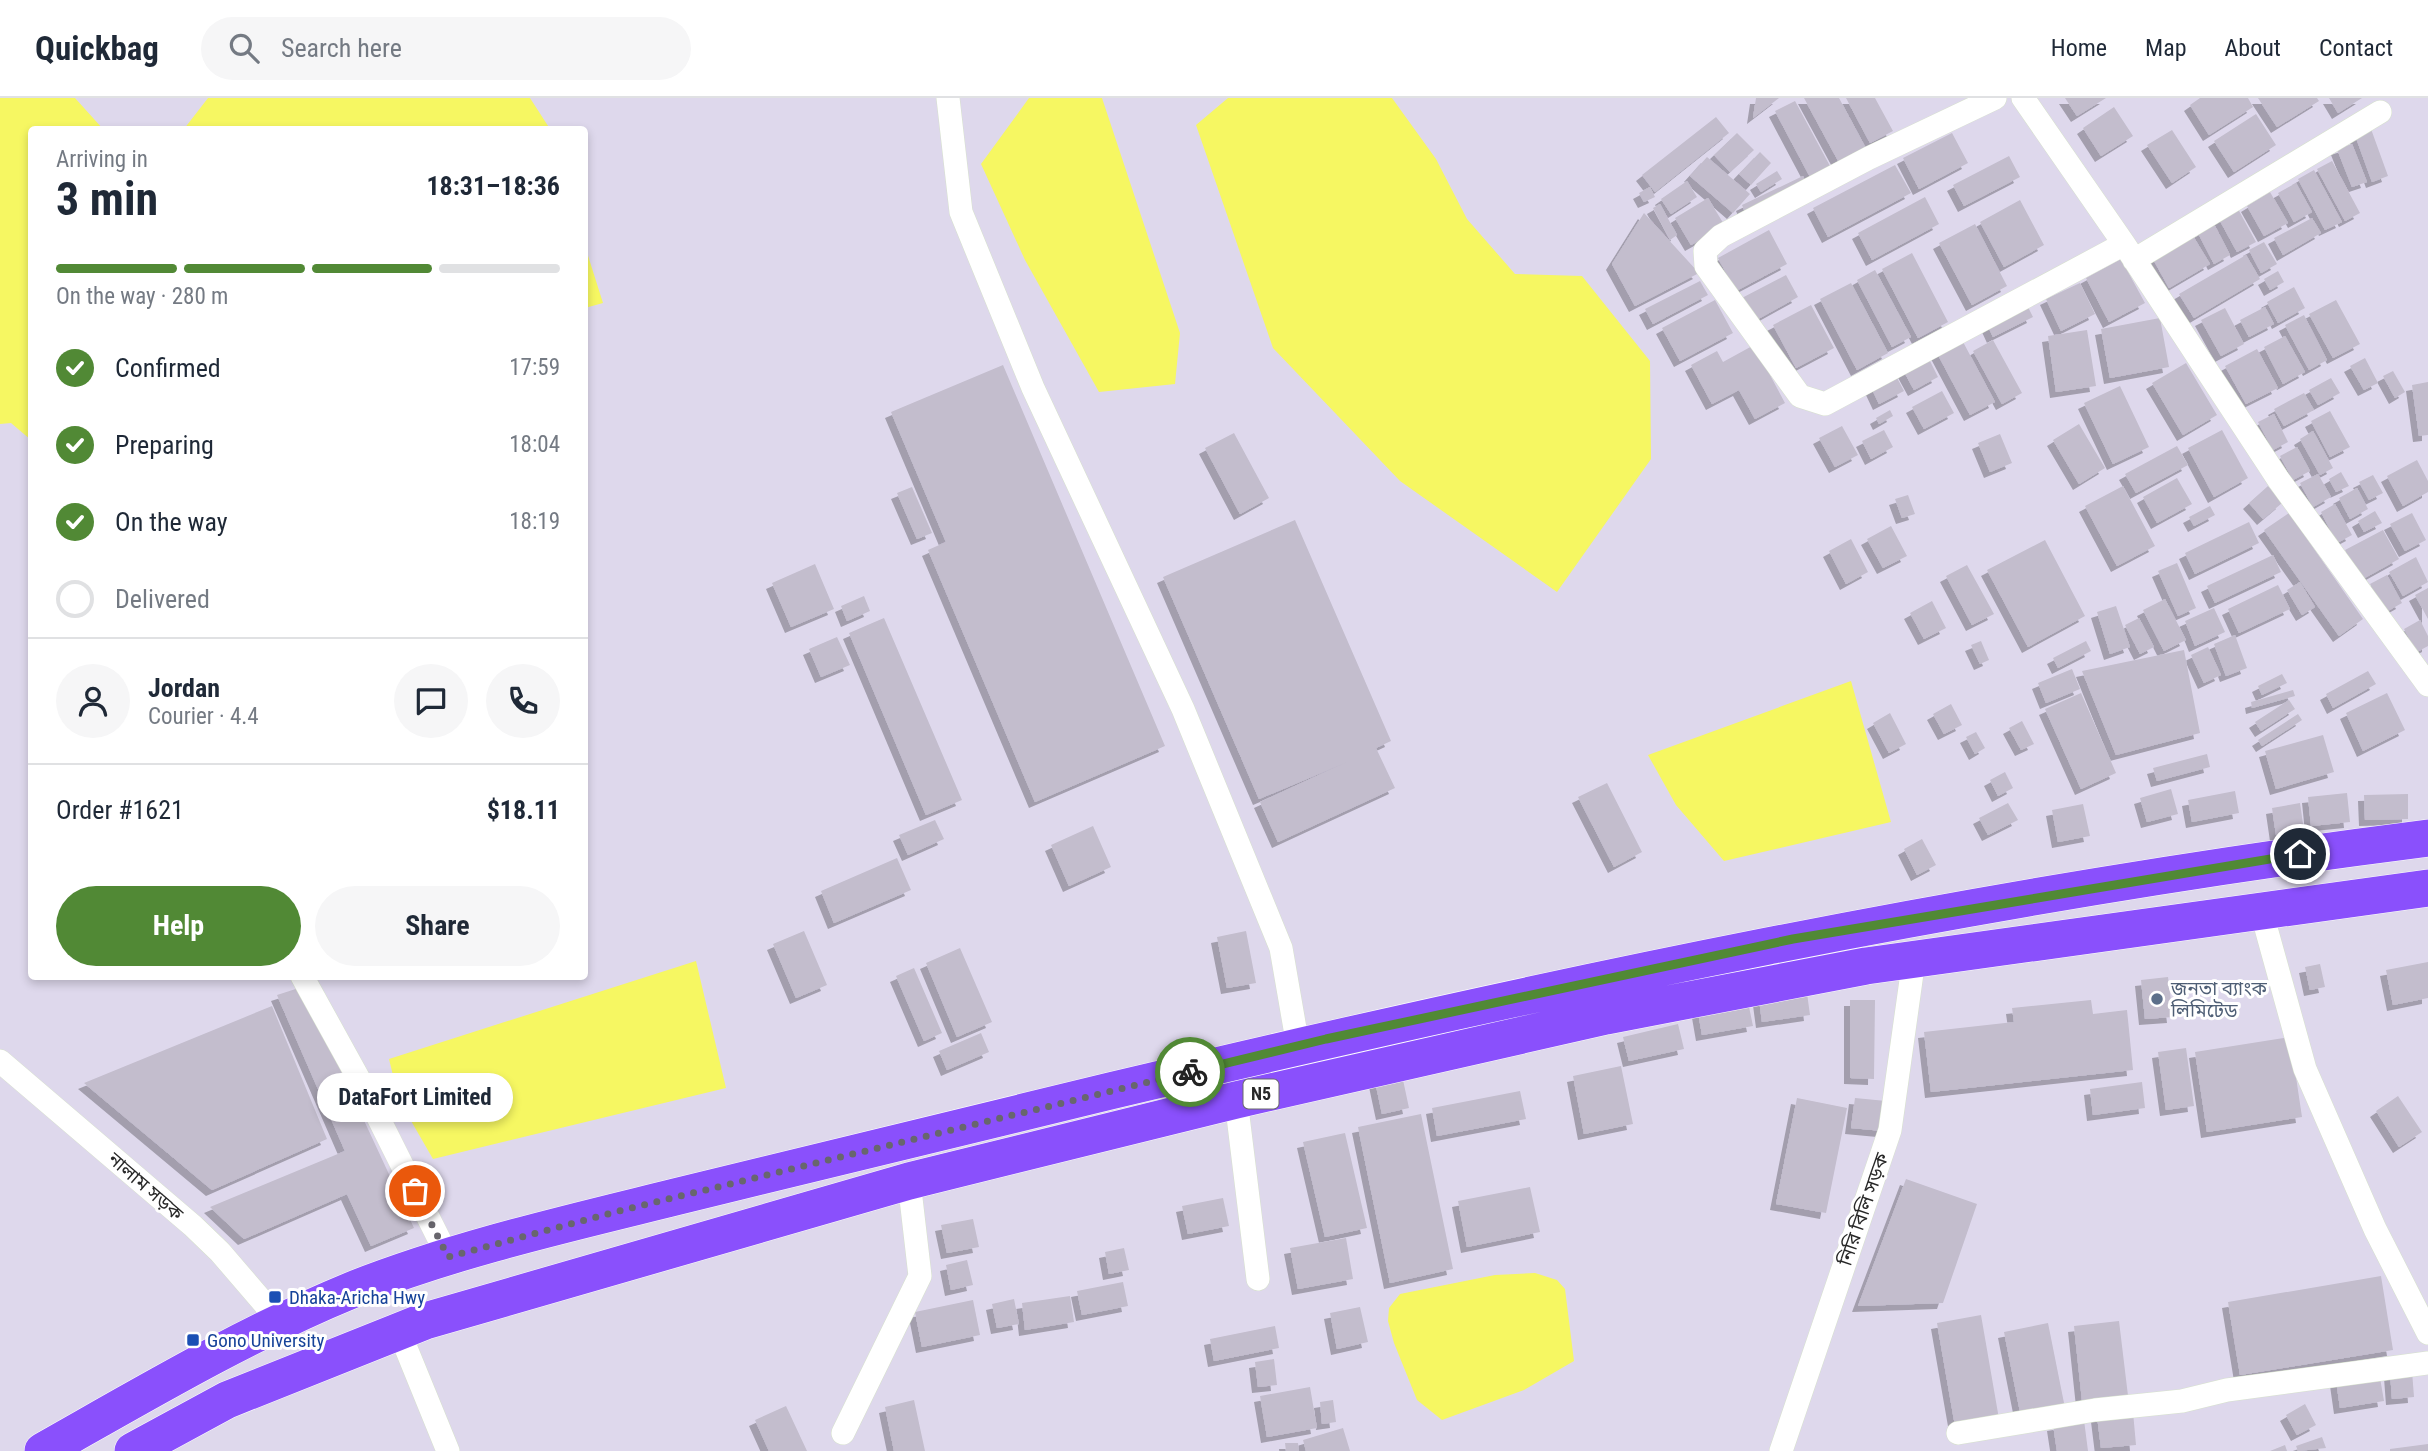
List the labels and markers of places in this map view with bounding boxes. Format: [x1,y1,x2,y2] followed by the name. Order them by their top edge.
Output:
[2270,824,2330,884] pin
[2170,977,2267,1022] place label: জনতা ব্যাংক লিমিটেড
[2149,991,2165,1007] marker: জনতা ব্যাংক লিমিটেড
[317,1072,513,1121] callout: DataFort Limited
[385,1161,445,1221] pin
[289,1286,425,1309] place label: Dhaka-Aricha Hwy
[267,1289,283,1305] marker: Dhaka-Aricha Hwy
[207,1329,324,1352] place label: Gono University
[185,1332,201,1348] marker: Gono University

